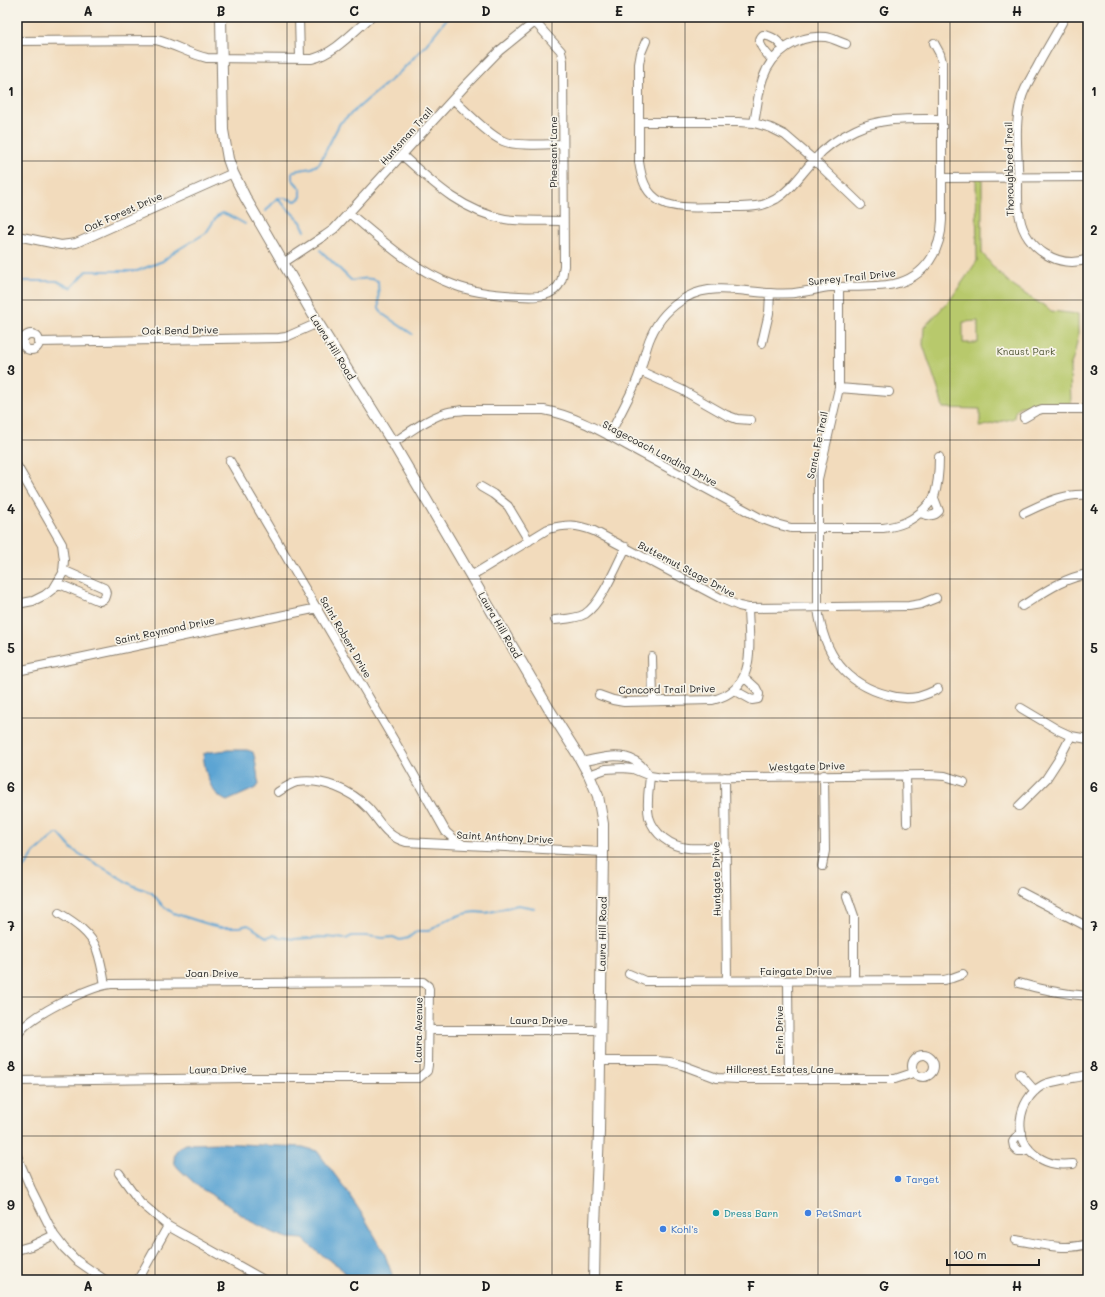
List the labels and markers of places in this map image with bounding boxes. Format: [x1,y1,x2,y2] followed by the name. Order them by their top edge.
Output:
[906,1172,939,1186] place label: Target
[893,1174,903,1184] marker: Target
[724,1206,778,1220] place label: Dress Barn
[816,1206,862,1220] place label: PetSmart
[711,1208,721,1218] marker: Dress Barn
[803,1208,813,1218] marker: PetSmart
[671,1222,698,1236] place label: Kohl's
[658,1224,668,1234] marker: Kohl's

